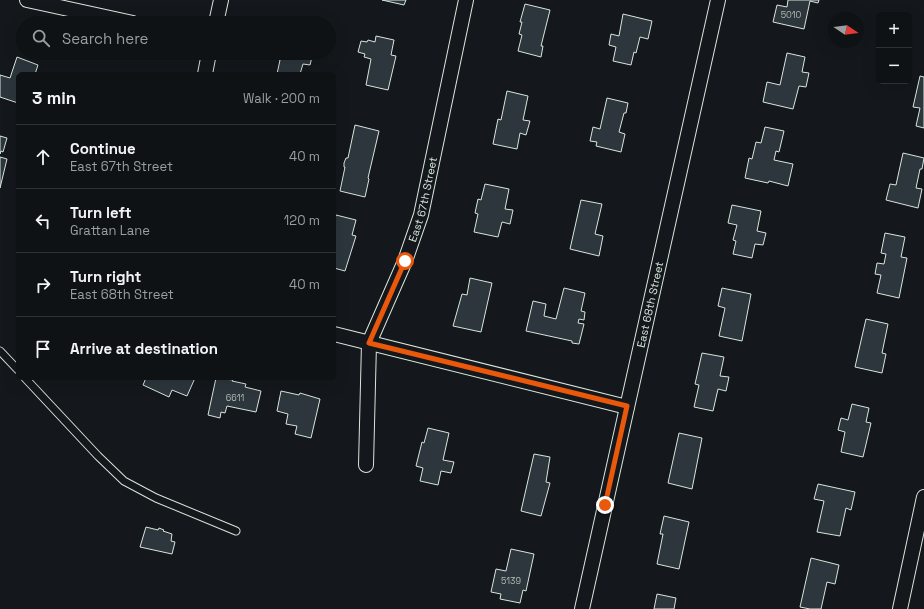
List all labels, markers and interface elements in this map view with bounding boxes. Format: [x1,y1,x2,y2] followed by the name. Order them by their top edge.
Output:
[781,9,802,21] house number: 5010
[828,12,864,48] north arrow
[876,12,912,84] map controls
[876,12,912,48] button: +
[16,16,336,60] search box
[30,27,52,49] icon: search
[62,29,148,48] text: Search here
[876,48,912,84] button: −
[32,87,76,109] text: 3 min
[243,90,320,107] text: Walk · 200 m
[70,139,136,158] text: Continue
[32,146,54,168] icon: ahead
[289,148,320,165] text: 40 m
[405,156,440,244] street label: East 67th Street
[70,158,173,175] text: East 67th Street
[70,203,132,222] text: Turn left
[32,210,54,232] icon: left
[284,212,320,229] text: 120 m
[70,222,150,239] text: Grattan Lane
[396,252,414,270] route start
[634,260,666,349] street label: East 68th Street
[70,267,141,286] text: Turn right
[32,274,54,296] icon: right
[289,276,320,293] text: 40 m
[70,286,174,303] text: East 68th Street
[32,338,54,360] icon: arrive
[70,339,218,358] text: Arrive at destination
[226,392,244,404] house number: 6611
[596,496,614,514] route end
[501,575,521,587] house number: 5139

